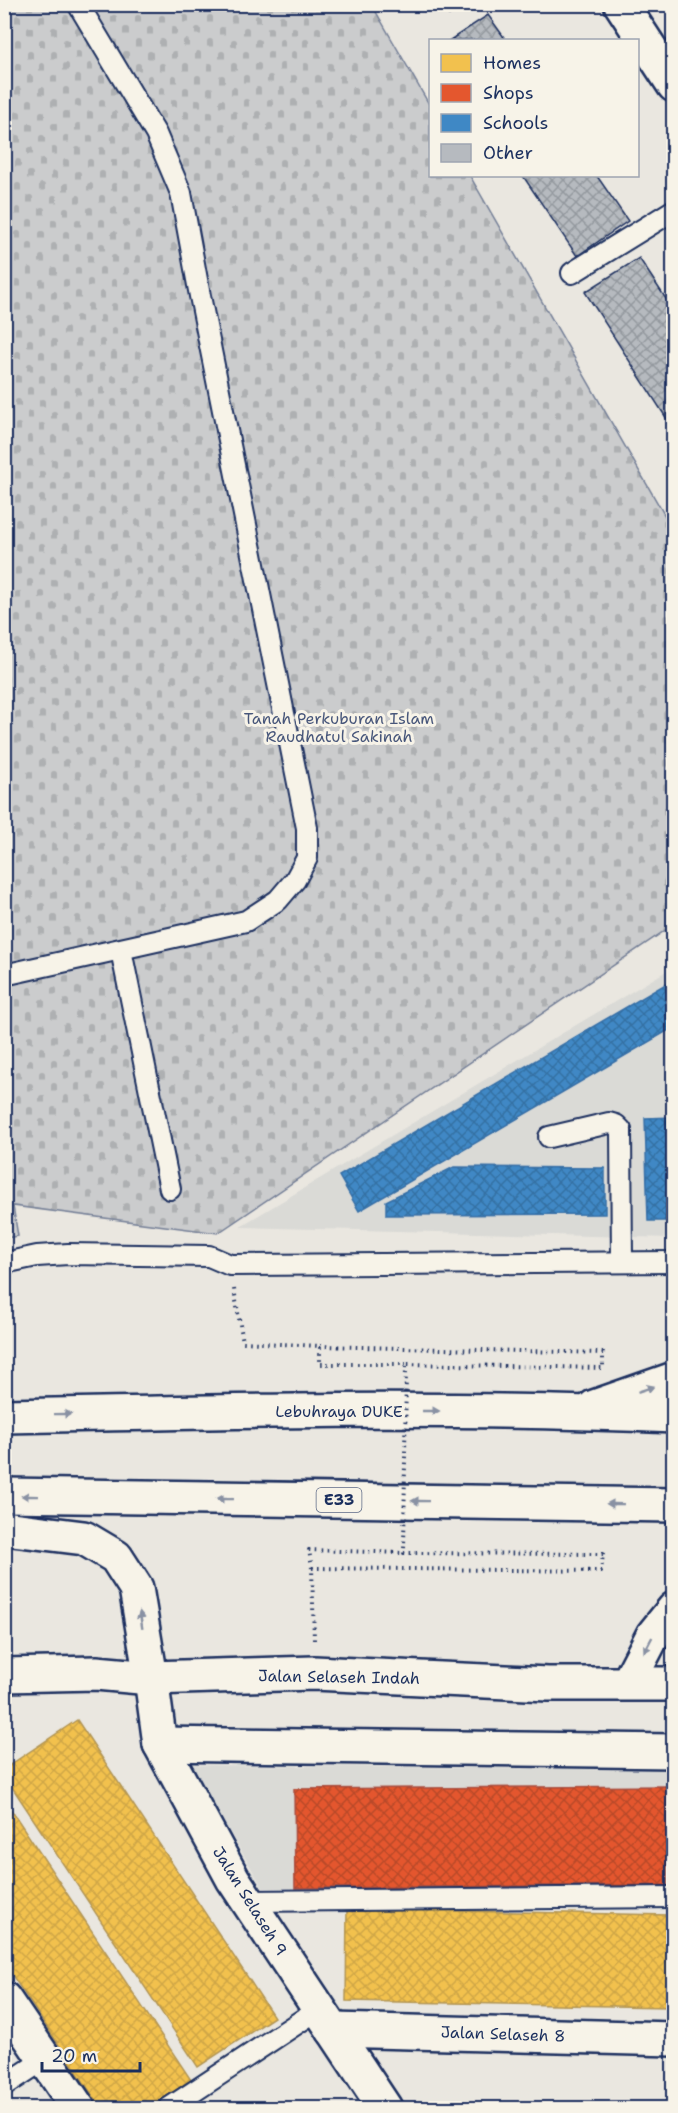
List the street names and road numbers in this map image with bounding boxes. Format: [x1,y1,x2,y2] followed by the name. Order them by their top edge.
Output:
[275,1401,403,1422] street label: Lebuhraya DUKE
[316,1488,362,1512] road number: E33
[258,1665,420,1689] street label: Jalan Selaseh Indah
[208,1842,292,1960] street label: Jalan Selaseh 9
[440,2021,566,2047] street label: Jalan Selaseh 8

